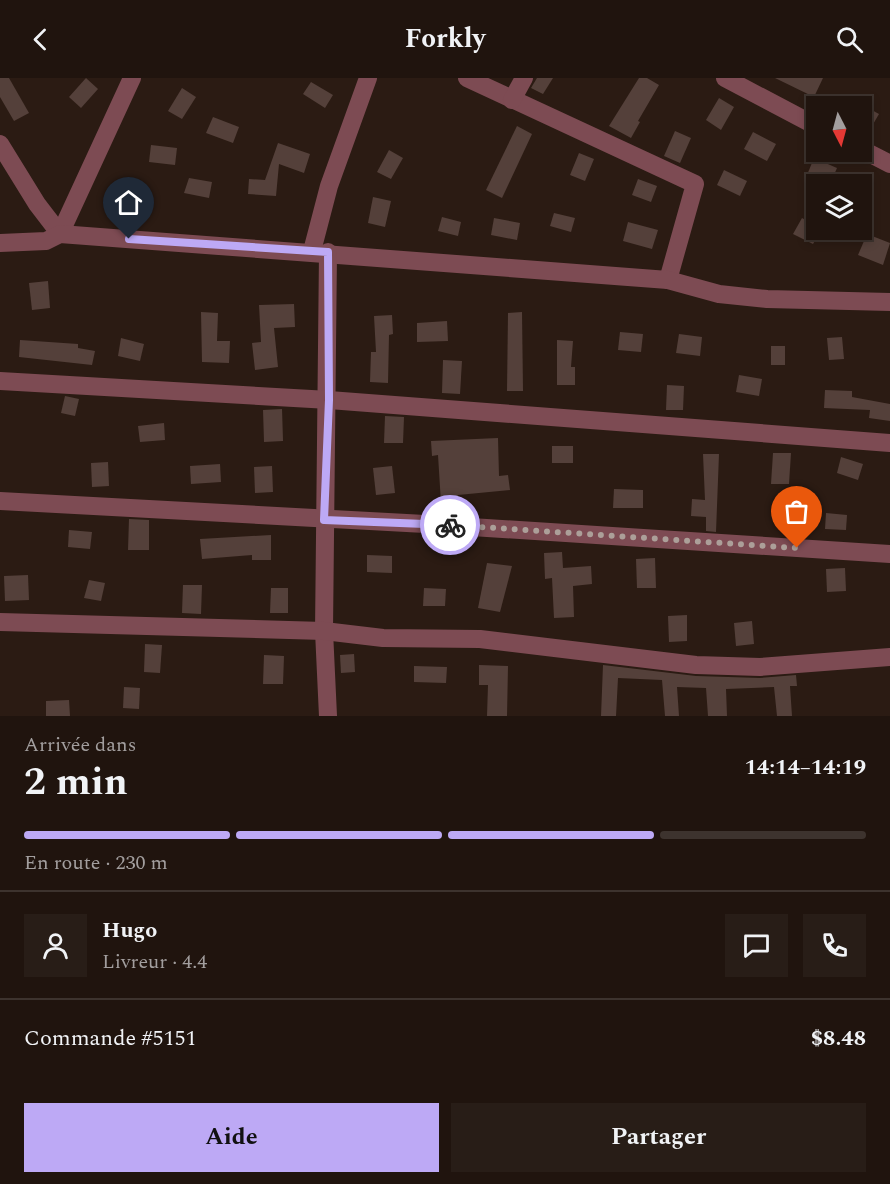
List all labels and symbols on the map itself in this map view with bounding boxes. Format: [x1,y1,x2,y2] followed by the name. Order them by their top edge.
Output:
[806,96,872,162] north arrow
[103,177,154,239] pin
[771,486,822,548] pin
[420,495,480,555] courier

